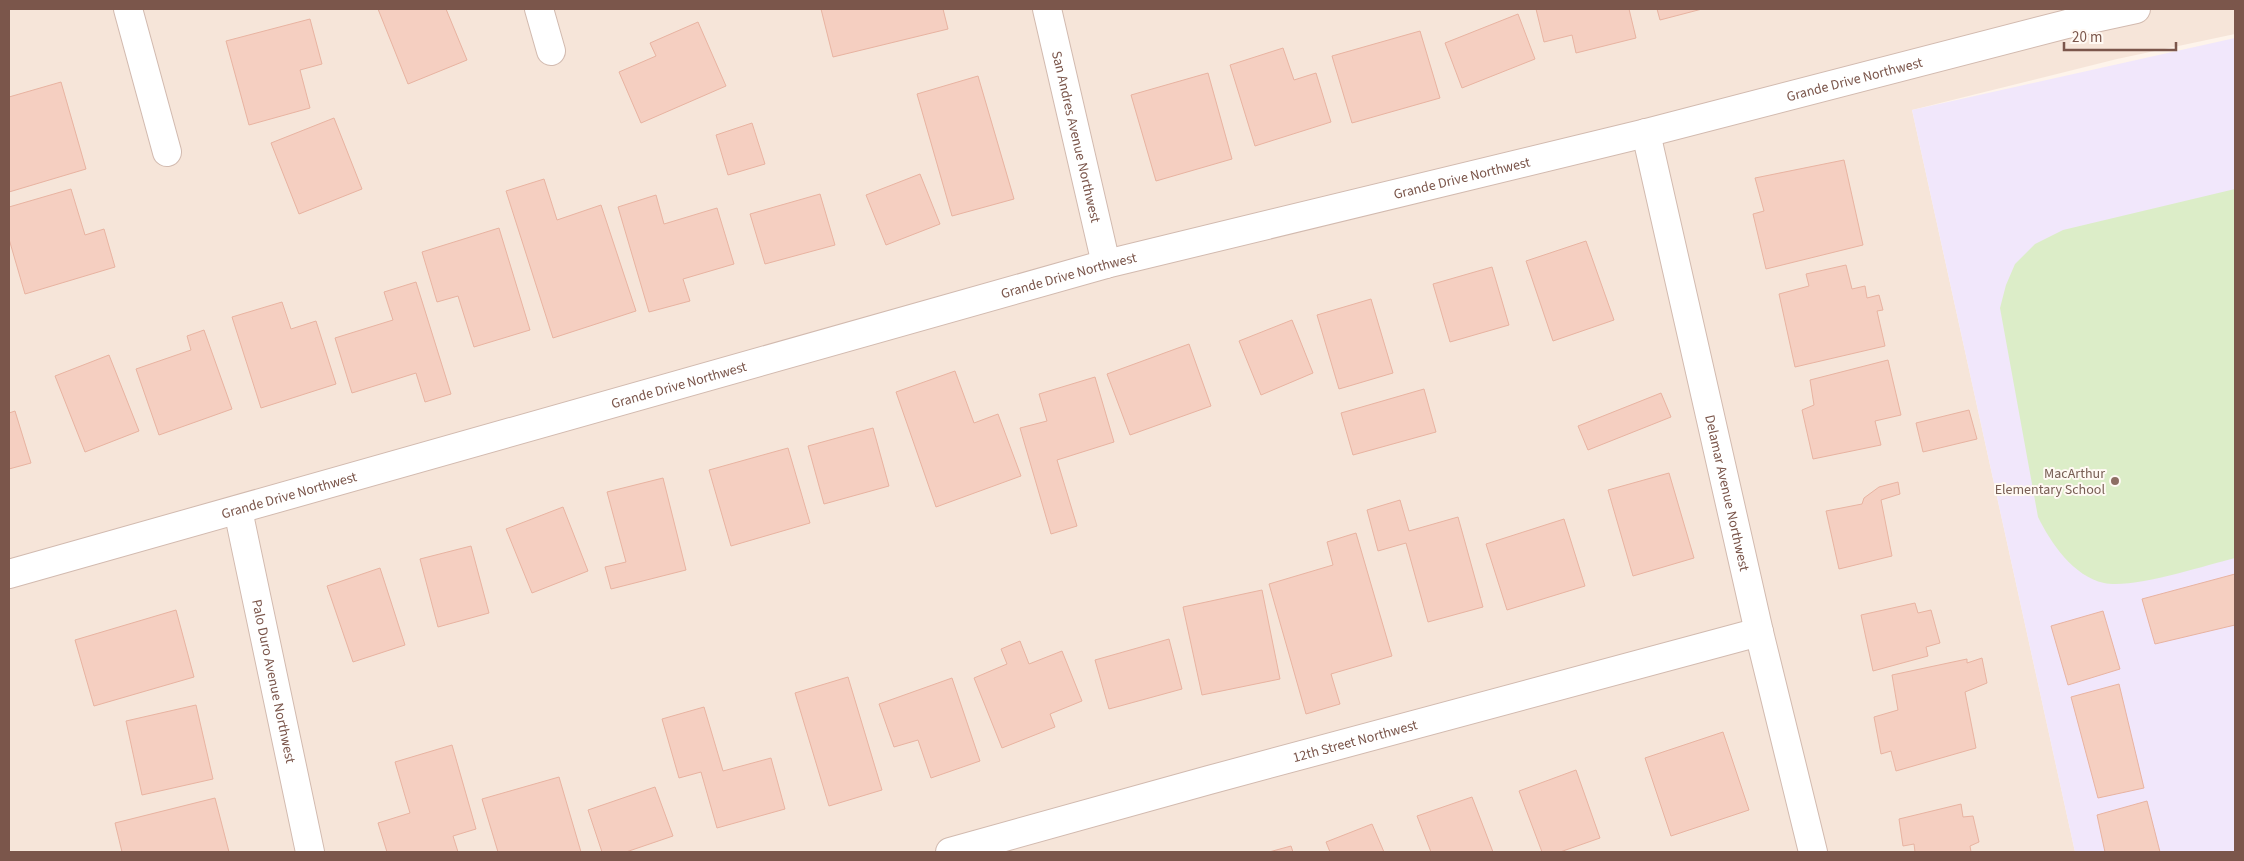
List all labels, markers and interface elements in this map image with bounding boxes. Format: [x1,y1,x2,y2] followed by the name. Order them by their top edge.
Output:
[2064,20,2176,52] scale bar
[2072,27,2102,48] text: 20 m
[1046,49,1105,225] street label: San Andres Avenue Northwest
[1785,53,1925,107] street label: Grande Drive Northwest
[1392,152,1533,205] street label: Grande Drive Northwest
[999,248,1139,304] street label: Grande Drive Northwest
[609,357,749,414] street label: Grande Drive Northwest
[1699,413,1754,573] street label: Delamar Avenue Northwest
[1995,464,2105,500] place label: MacArthur Elementary School
[219,467,360,524] street label: Grande Drive Northwest
[2109,475,2121,487] marker: MacArthur Elementary School
[246,598,300,765] street label: Palo Duro Avenue Northwest
[1291,715,1420,768] street label: 12th Street Northwest

